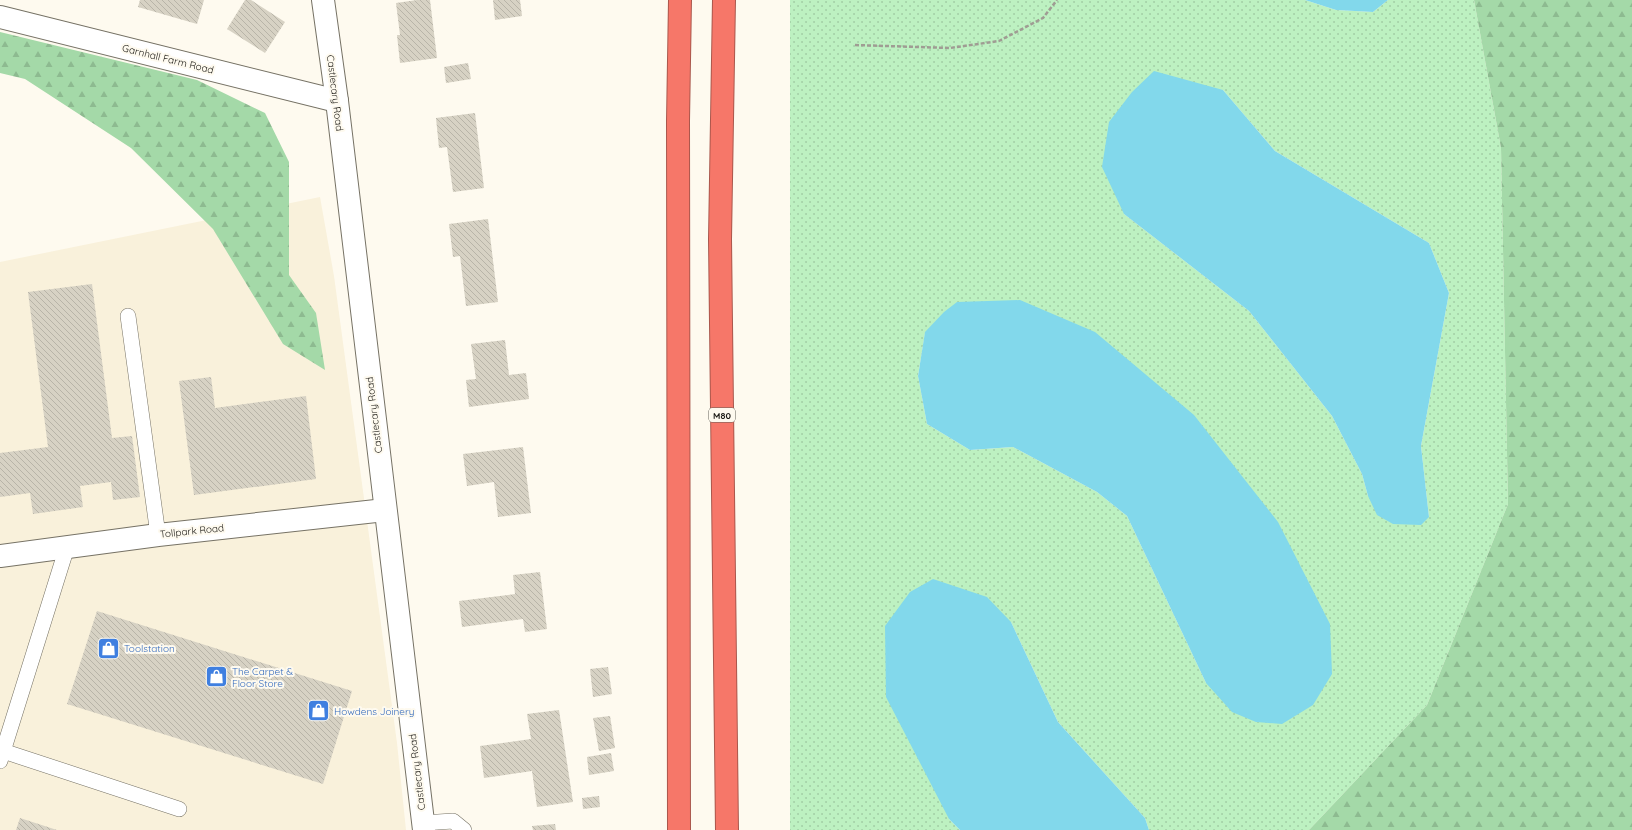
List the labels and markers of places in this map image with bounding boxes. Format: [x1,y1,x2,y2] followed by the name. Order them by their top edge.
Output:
[95,635,121,661] shop icon: Toolstation
[124,642,175,655] place label: Toolstation
[204,664,230,690] shop icon: The Carpet & Floor Store
[232,665,293,690] place label: The Carpet & Floor Store
[305,698,331,724] shop icon: Howdens Joinery
[334,705,415,718] place label: Howdens Joinery

